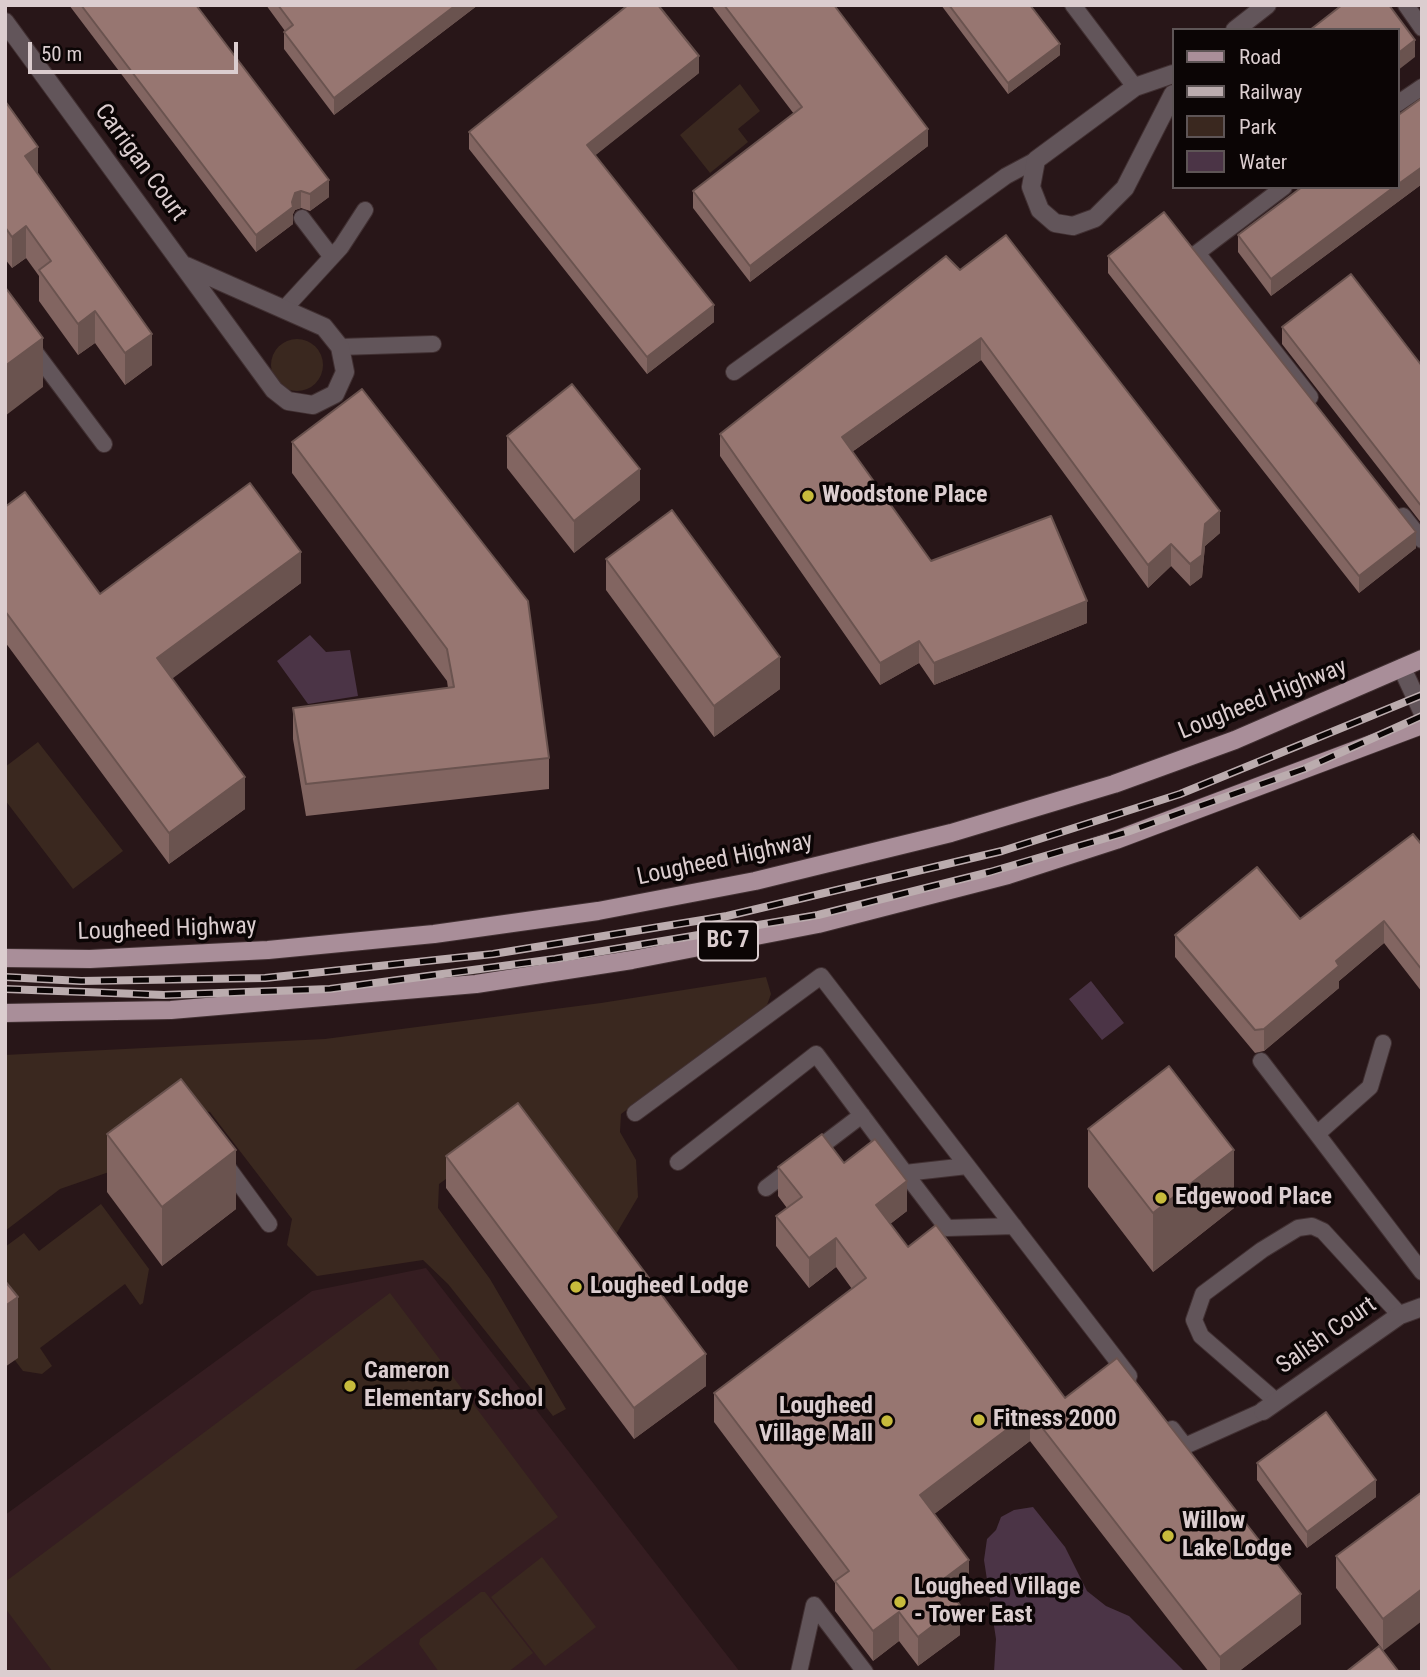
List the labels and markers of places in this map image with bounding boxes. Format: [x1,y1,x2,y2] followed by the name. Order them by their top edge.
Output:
[822,482,988,510] place label: Woodstone Place
[800,488,816,504] marker: Woodstone Place
[1175,1184,1332,1212] place label: Edgewood Place
[1153,1190,1169,1206] marker: Edgewood Place
[590,1273,748,1301] place label: Lougheed Lodge
[568,1279,584,1295] marker: Lougheed Lodge
[364,1358,543,1414] place label: Cameron Elementary School
[342,1378,358,1394] marker: Cameron Elementary School
[759,1393,873,1449] place label: Lougheed Village Mall
[993,1406,1117,1434] place label: Fitness 2000
[971,1412,987,1428] marker: Fitness 2000
[879,1413,895,1429] marker: Lougheed Village Mall
[1182,1508,1292,1564] place label: Willow Lake Lodge
[1160,1528,1176,1544] marker: Willow Lake Lodge
[914,1574,1080,1630] place label: Lougheed Village - Tower East
[892,1594,908,1610] marker: Lougheed Village - Tower East

